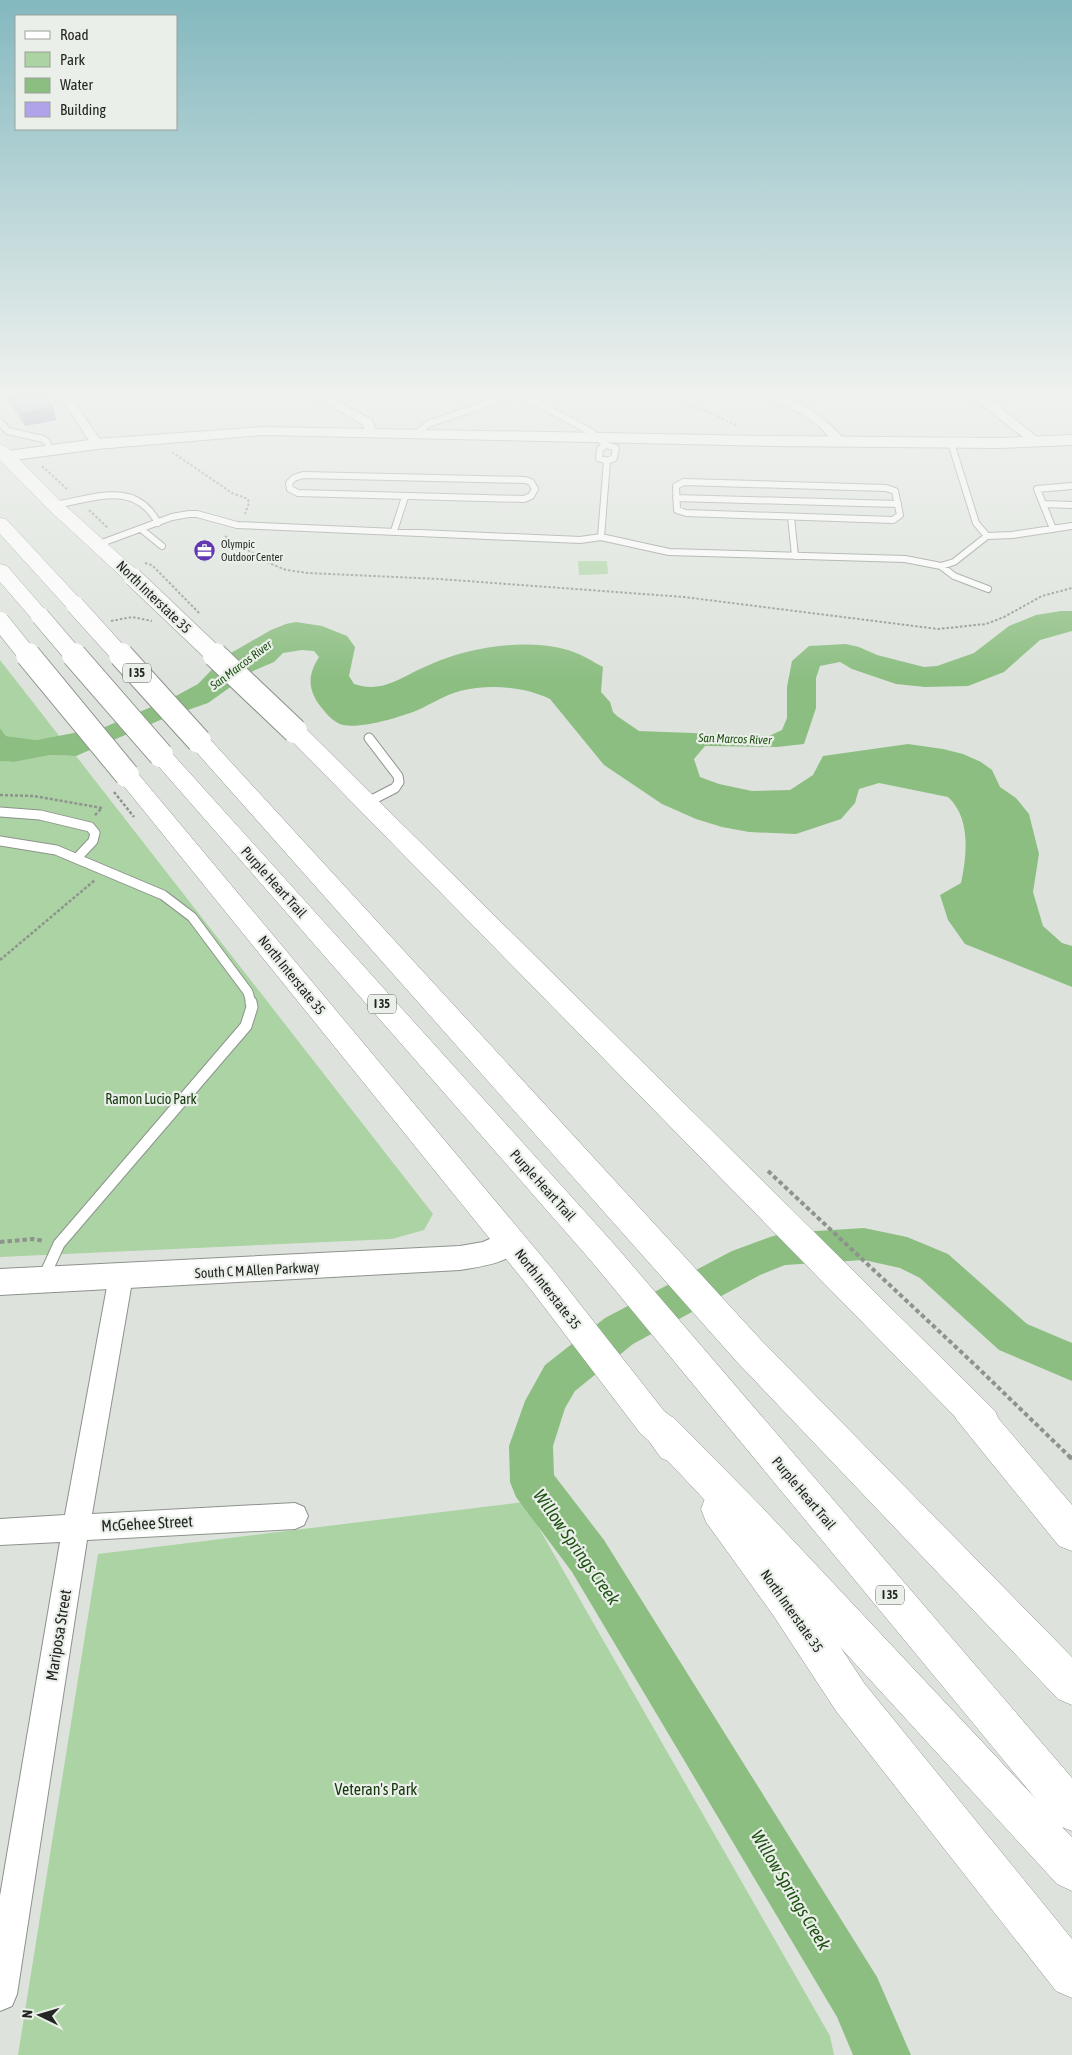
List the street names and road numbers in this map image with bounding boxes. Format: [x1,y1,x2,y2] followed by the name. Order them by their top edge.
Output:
[114,558,194,636] street label: North Interstate 35
[123,664,151,682] road number: I 35
[238,843,310,921] street label: Purple Heart Trail
[255,932,329,1018] street label: North Interstate 35
[368,994,396,1014] road number: I 35
[507,1146,579,1224] street label: Purple Heart Trail
[512,1246,584,1332] street label: North Interstate 35
[194,1259,320,1281] street label: South C M Allen Parkway
[769,1453,839,1533] street label: Purple Heart Trail
[101,1512,194,1534] street label: McGehee Street
[758,1567,826,1655] street label: North Interstate 35
[876,1586,904,1604] road number: I 35
[42,1588,75,1682] street label: Mariposa Street

